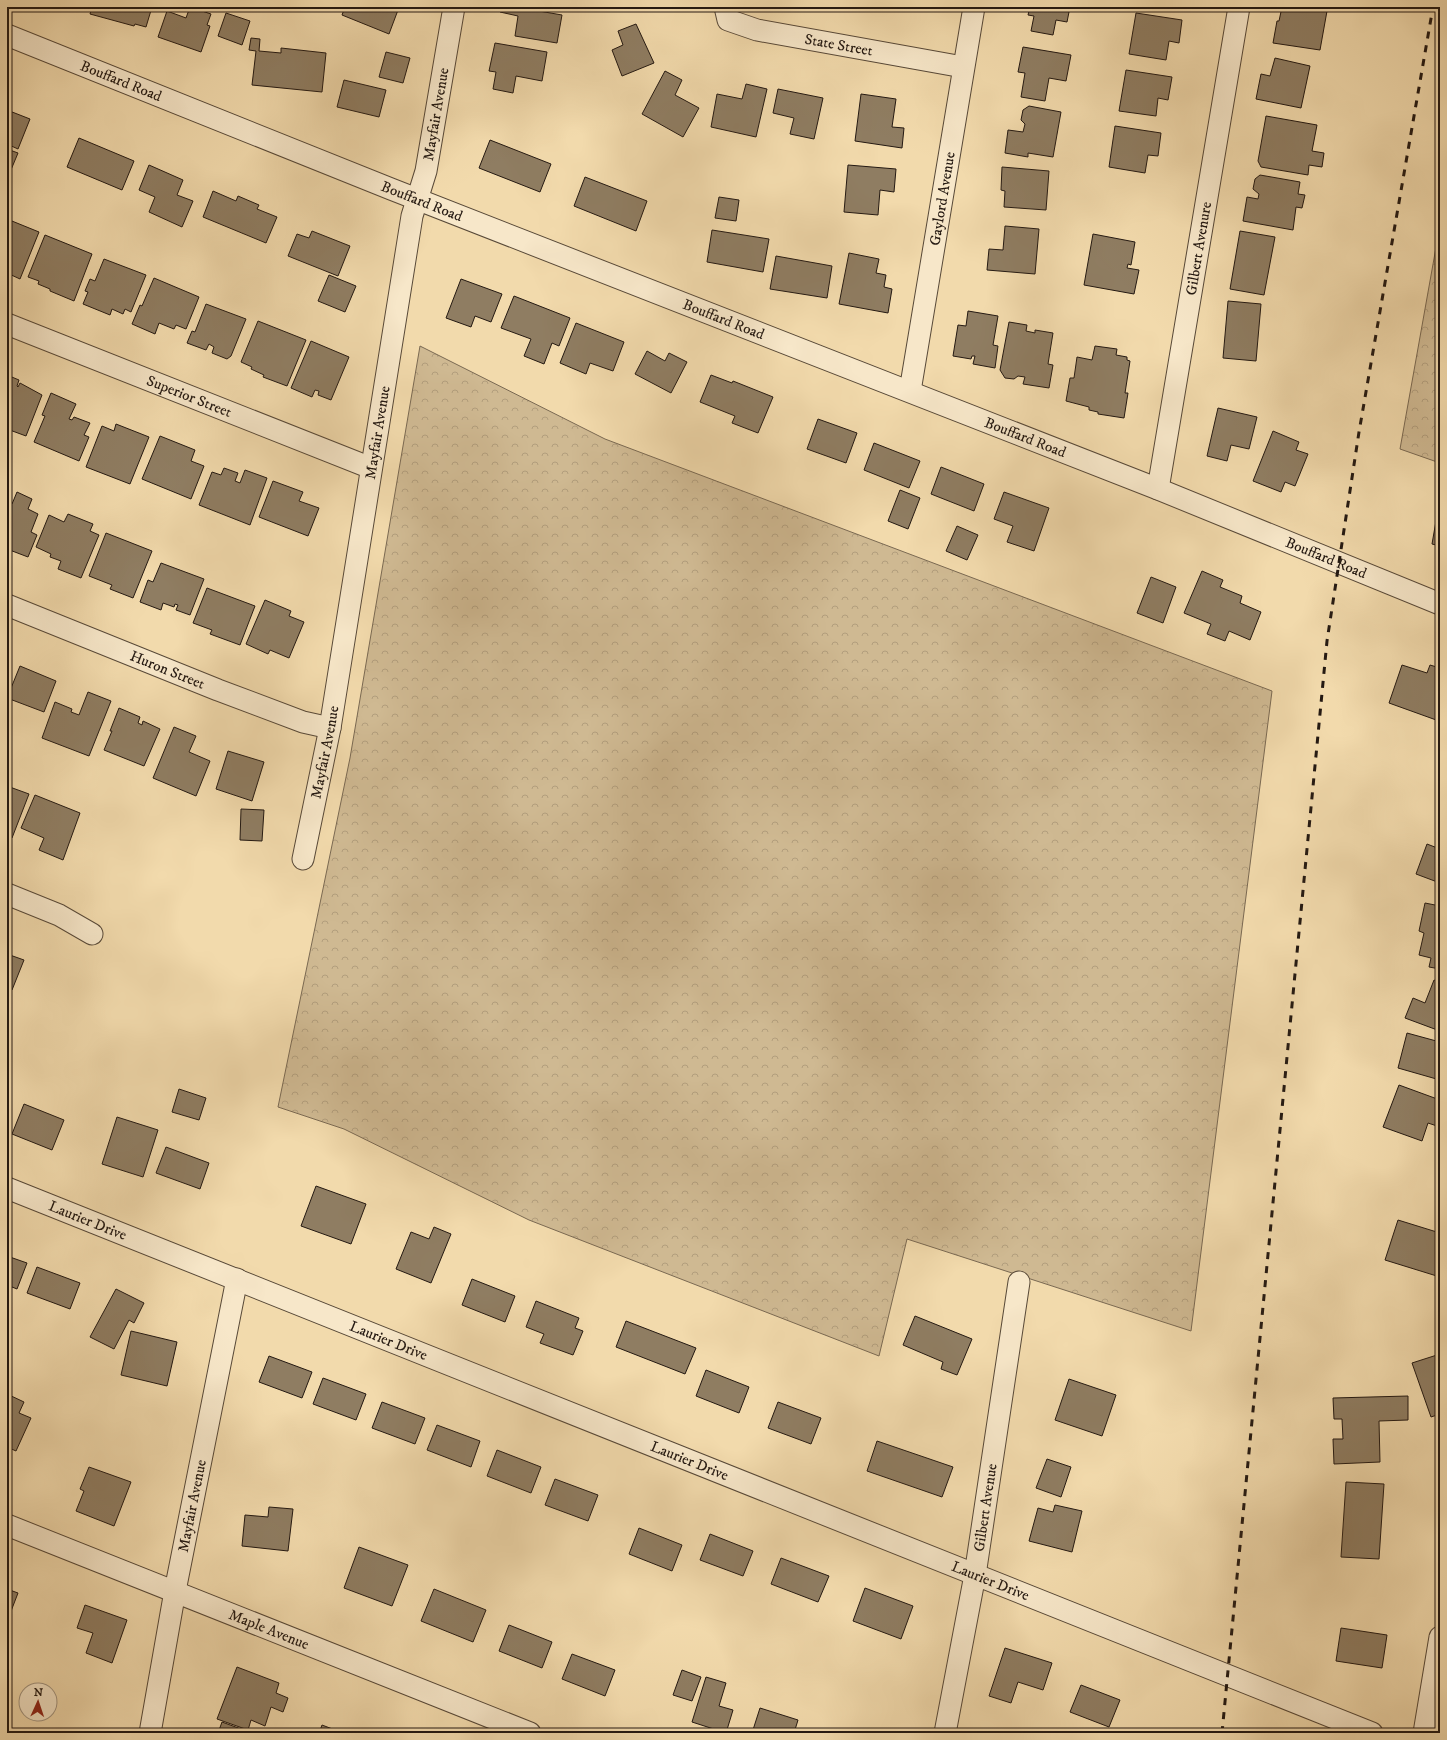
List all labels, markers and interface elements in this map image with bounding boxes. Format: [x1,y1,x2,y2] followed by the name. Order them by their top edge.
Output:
[803,29,874,60] street label: State Street
[78,56,165,106] street label: Bouffard Road
[418,66,453,162] street label: Mayfair Avenue
[925,150,959,247] street label: Gaylord Avenue
[378,177,466,226] street label: Bouffard Road
[1181,200,1216,297] street label: Gilbert Avenure
[680,295,768,344] street label: Bouffard Road
[144,371,235,422] street label: Superior Street
[360,384,394,481] street label: Mayfair Avenue
[982,413,1069,462] street label: Bouffard Road
[1283,533,1370,583] street label: Bouffard Road
[127,646,208,693] street label: Huron Street
[306,704,343,800] street label: Mayfair Avenue
[46,1196,130,1244] street label: Laurier Drive
[347,1316,430,1364] street label: Laurier Drive
[648,1436,731,1485] street label: Laurier Drive
[173,1458,210,1554] street label: Mayfair Avenue
[969,1462,1001,1553] street label: Gilbert Avenue
[949,1557,1032,1605] street label: Laurier Drive
[226,1605,312,1654] street label: Maple Avenue
[18,1682,58,1722] north arrow
[34,1686,43,1700] text: N

